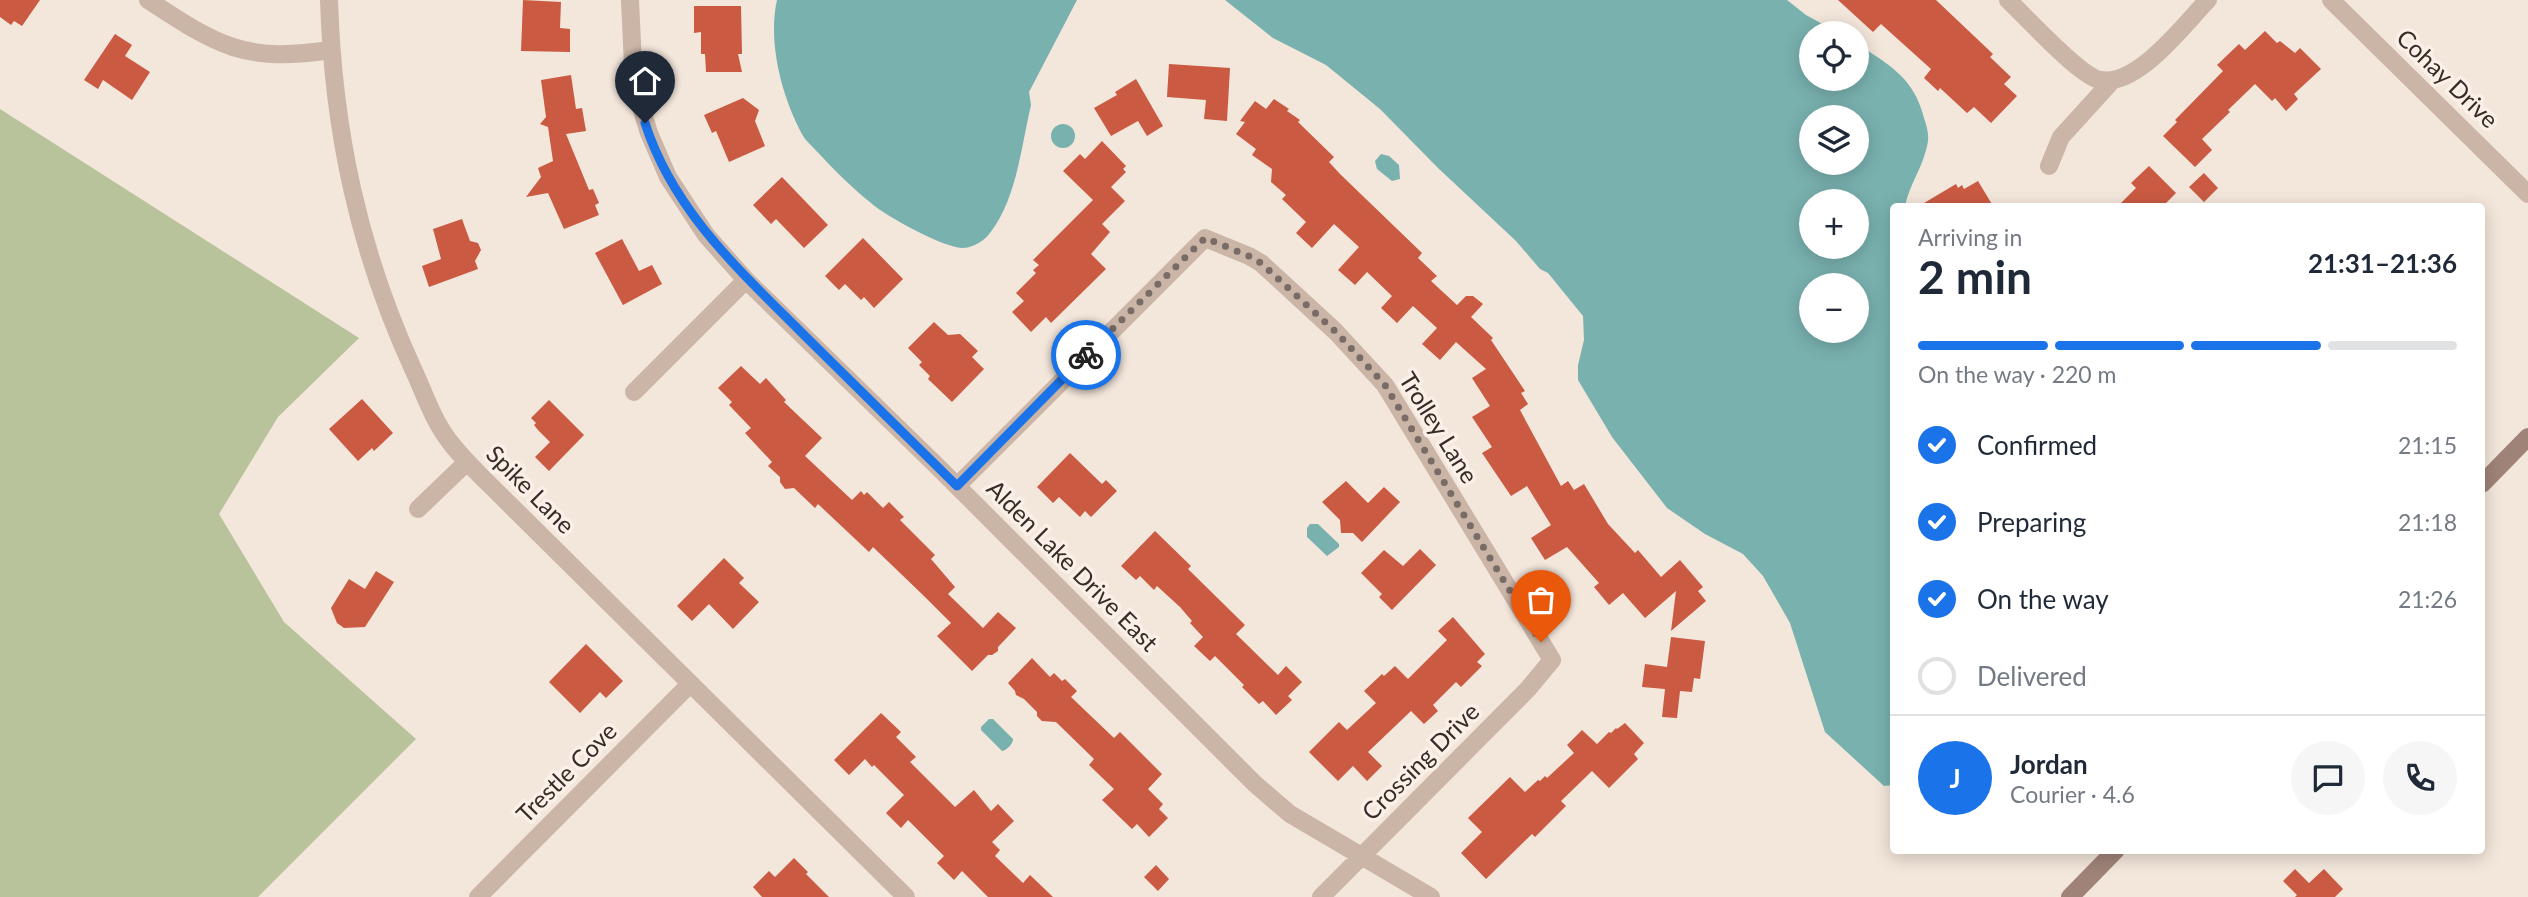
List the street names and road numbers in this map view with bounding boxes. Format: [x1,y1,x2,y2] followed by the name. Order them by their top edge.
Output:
[2391,22,2505,133] street label: Cohay Drive
[1394,366,1485,488] street label: Trolley Lane
[481,439,581,539] street label: Spike Lane
[981,473,1165,657] street label: Alden Lake Drive East
[1355,696,1484,825] street label: Crossing Drive
[510,716,622,828] street label: Trestle Cove

